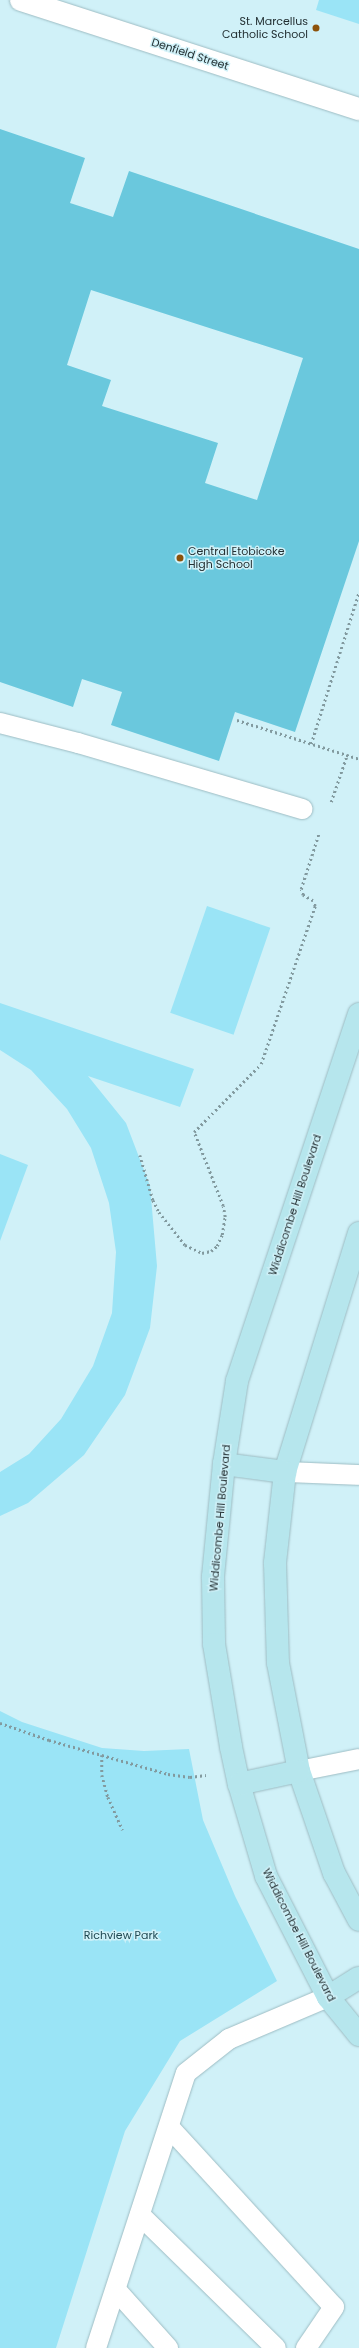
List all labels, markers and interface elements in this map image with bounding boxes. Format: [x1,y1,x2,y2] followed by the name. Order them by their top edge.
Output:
[222,15,308,41] place label: St. Marcellus Catholic School
[311,23,321,33] marker: St. Marcellus Catholic School
[150,35,230,73] street label: Denfield Street
[188,545,285,571] place label: Central Etobicoke High School
[175,553,185,563] marker: Central Etobicoke High School
[266,1133,324,1277] street label: Widdicombe Hill Boulevard
[207,1444,233,1592] street label: Widdicombe Hill Boulevard
[260,1866,338,2004] street label: Widdicombe Hill Boulevard
[84,1928,158,1942] park label: Richview Park

